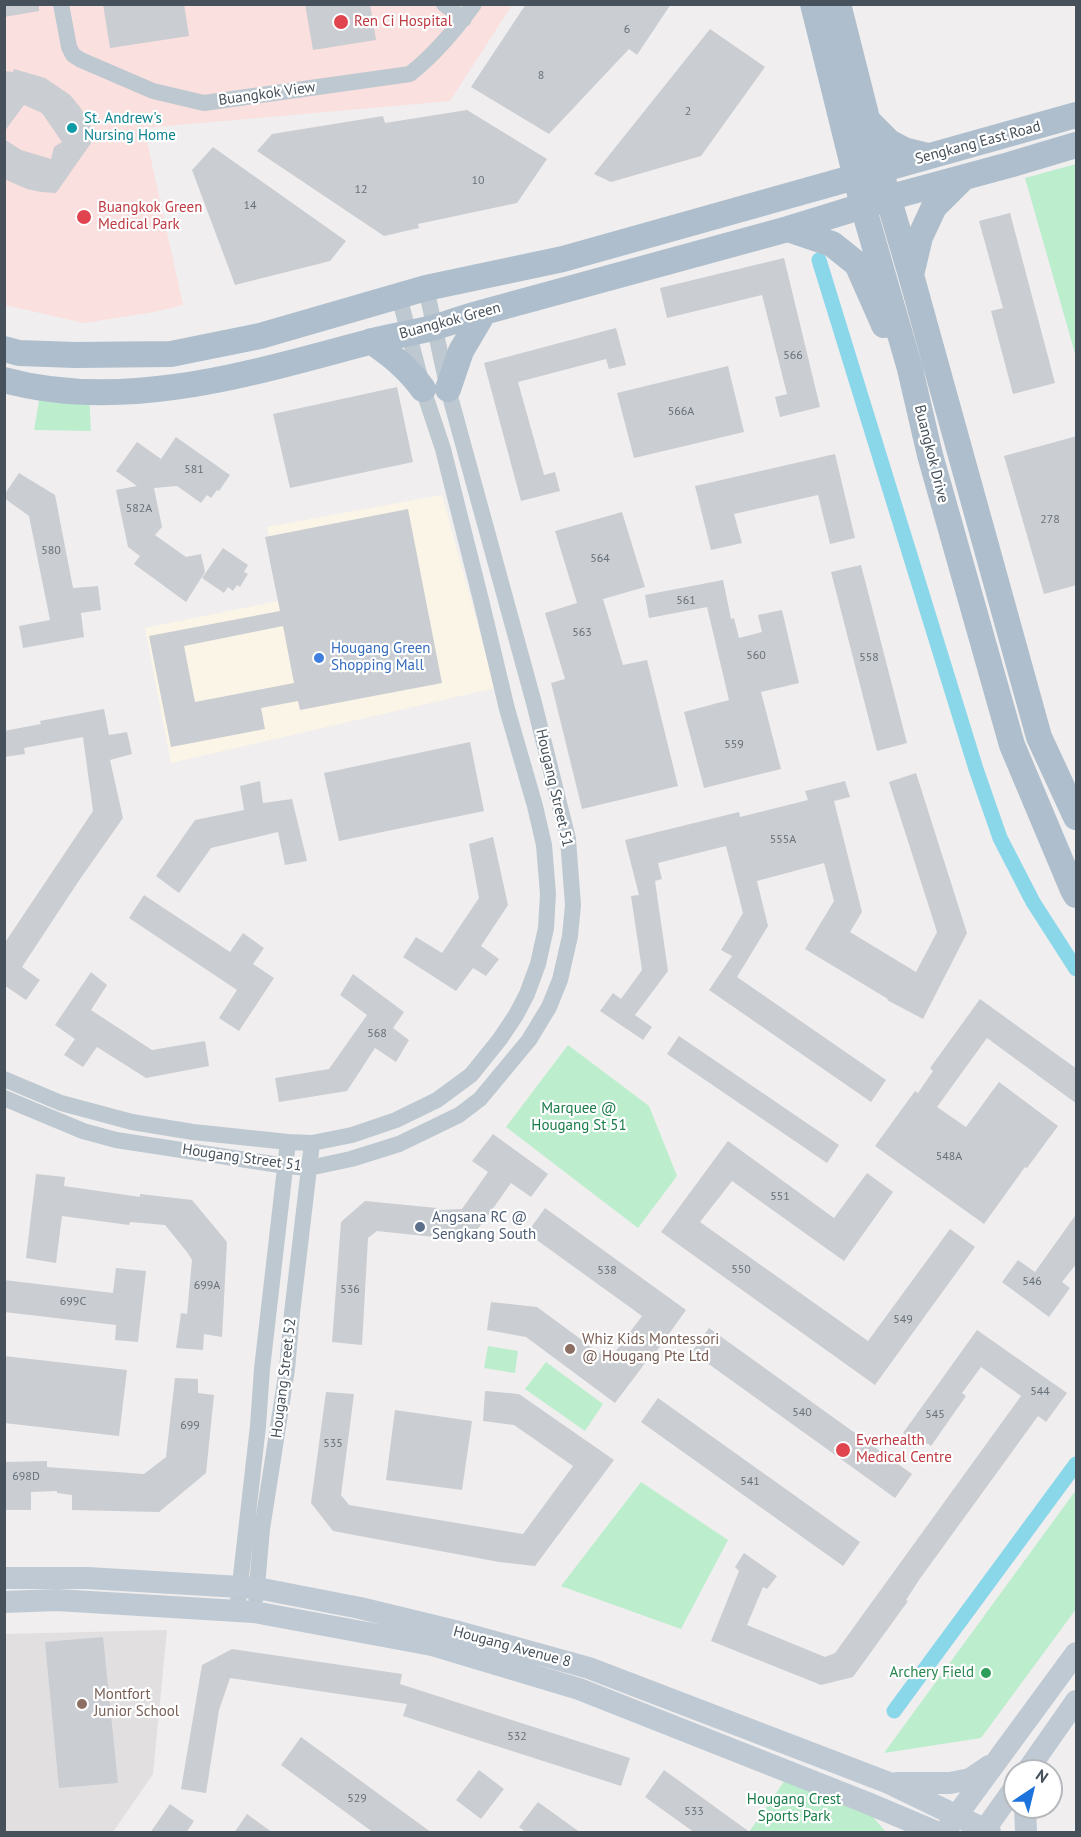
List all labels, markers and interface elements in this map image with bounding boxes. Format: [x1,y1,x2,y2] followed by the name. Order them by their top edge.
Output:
[332,13,350,31] marker: Ren Ci Hospital
[354,13,452,31] place label: Ren Ci Hospital
[624,23,630,37] house number: 6
[538,69,544,83] house number: 8
[217,78,317,110] street label: Buangkok View
[685,105,691,119] house number: 2
[84,110,176,145] place label: St. Andrew's Nursing Home
[913,118,1043,168] street label: Sengkang East Road
[65,121,79,135] marker: St. Andrew's Nursing Home
[471,174,485,188] house number: 10
[354,183,368,197] house number: 12
[98,199,202,234] place label: Buangkok Green Medical Park
[243,199,257,213] house number: 14
[75,208,93,226] marker: Buangkok Green Medical Park
[397,299,503,343] street label: Buangkok Green
[783,349,803,363] house number: 566
[910,403,952,505] street label: Buangkok Drive
[668,405,694,419] house number: 566A
[184,463,204,477] house number: 581
[126,502,152,516] house number: 582A
[1040,513,1060,527] house number: 278
[41,544,61,558] house number: 580
[590,552,610,566] house number: 564
[676,594,696,608] house number: 561
[572,626,592,640] house number: 563
[331,640,431,675] place label: Hougang Green Shopping Mall
[746,649,766,663] house number: 560
[312,651,326,665] marker: Hougang Green Shopping Mall
[859,651,879,665] house number: 558
[532,727,576,849] street label: Hougang Street 51
[724,738,744,752] house number: 559
[770,833,796,847] house number: 555A
[367,1027,387,1041] house number: 568
[531,1100,627,1135] park label: Marquee @ Hougang St 51
[181,1141,303,1175] street label: Hougang Street 51
[936,1150,962,1164] house number: 548A
[770,1190,790,1204] house number: 551
[432,1209,536,1244] place label: Angsana RC @ Sengkang South
[413,1220,427,1234] marker: Angsana RC @ Sengkang South
[731,1263,751,1277] house number: 550
[597,1264,617,1278] house number: 538
[1022,1275,1042,1289] house number: 546
[194,1279,220,1293] house number: 699A
[340,1283,360,1297] house number: 536
[60,1295,86,1309] house number: 699C
[893,1313,913,1327] house number: 549
[268,1317,300,1439] street label: Hougang Street 52
[582,1331,719,1366] place label: Whiz Kids Montessori @ Hougang Pte Ltd
[563,1342,577,1356] marker: Whiz Kids Montessori @ Hougang Pte Ltd
[1030,1385,1050,1399] house number: 544
[792,1406,812,1420] house number: 540
[925,1408,945,1422] house number: 545
[180,1419,200,1433] house number: 699
[856,1432,952,1467] place label: Everhealth Medical Centre
[323,1437,343,1451] house number: 535
[834,1441,852,1459] marker: Everhealth Medical Centre
[12,1470,40,1484] house number: 698D
[740,1475,760,1489] house number: 541
[451,1623,573,1671] street label: Hougang Avenue 8
[890,1664,974,1682] place label: Archery Field
[979,1666,993,1680] marker: Archery Field
[94,1686,179,1721] place label: Montfort Junior School
[75,1697,89,1711] marker: Montfort Junior School
[507,1730,527,1744] house number: 532
[1003,1759,1063,1819] north arrow
[1032,1765,1052,1787] text: N
[747,1791,841,1826] park label: Hougang Crest Sports Park
[347,1792,367,1806] house number: 529
[684,1805,704,1819] house number: 533

